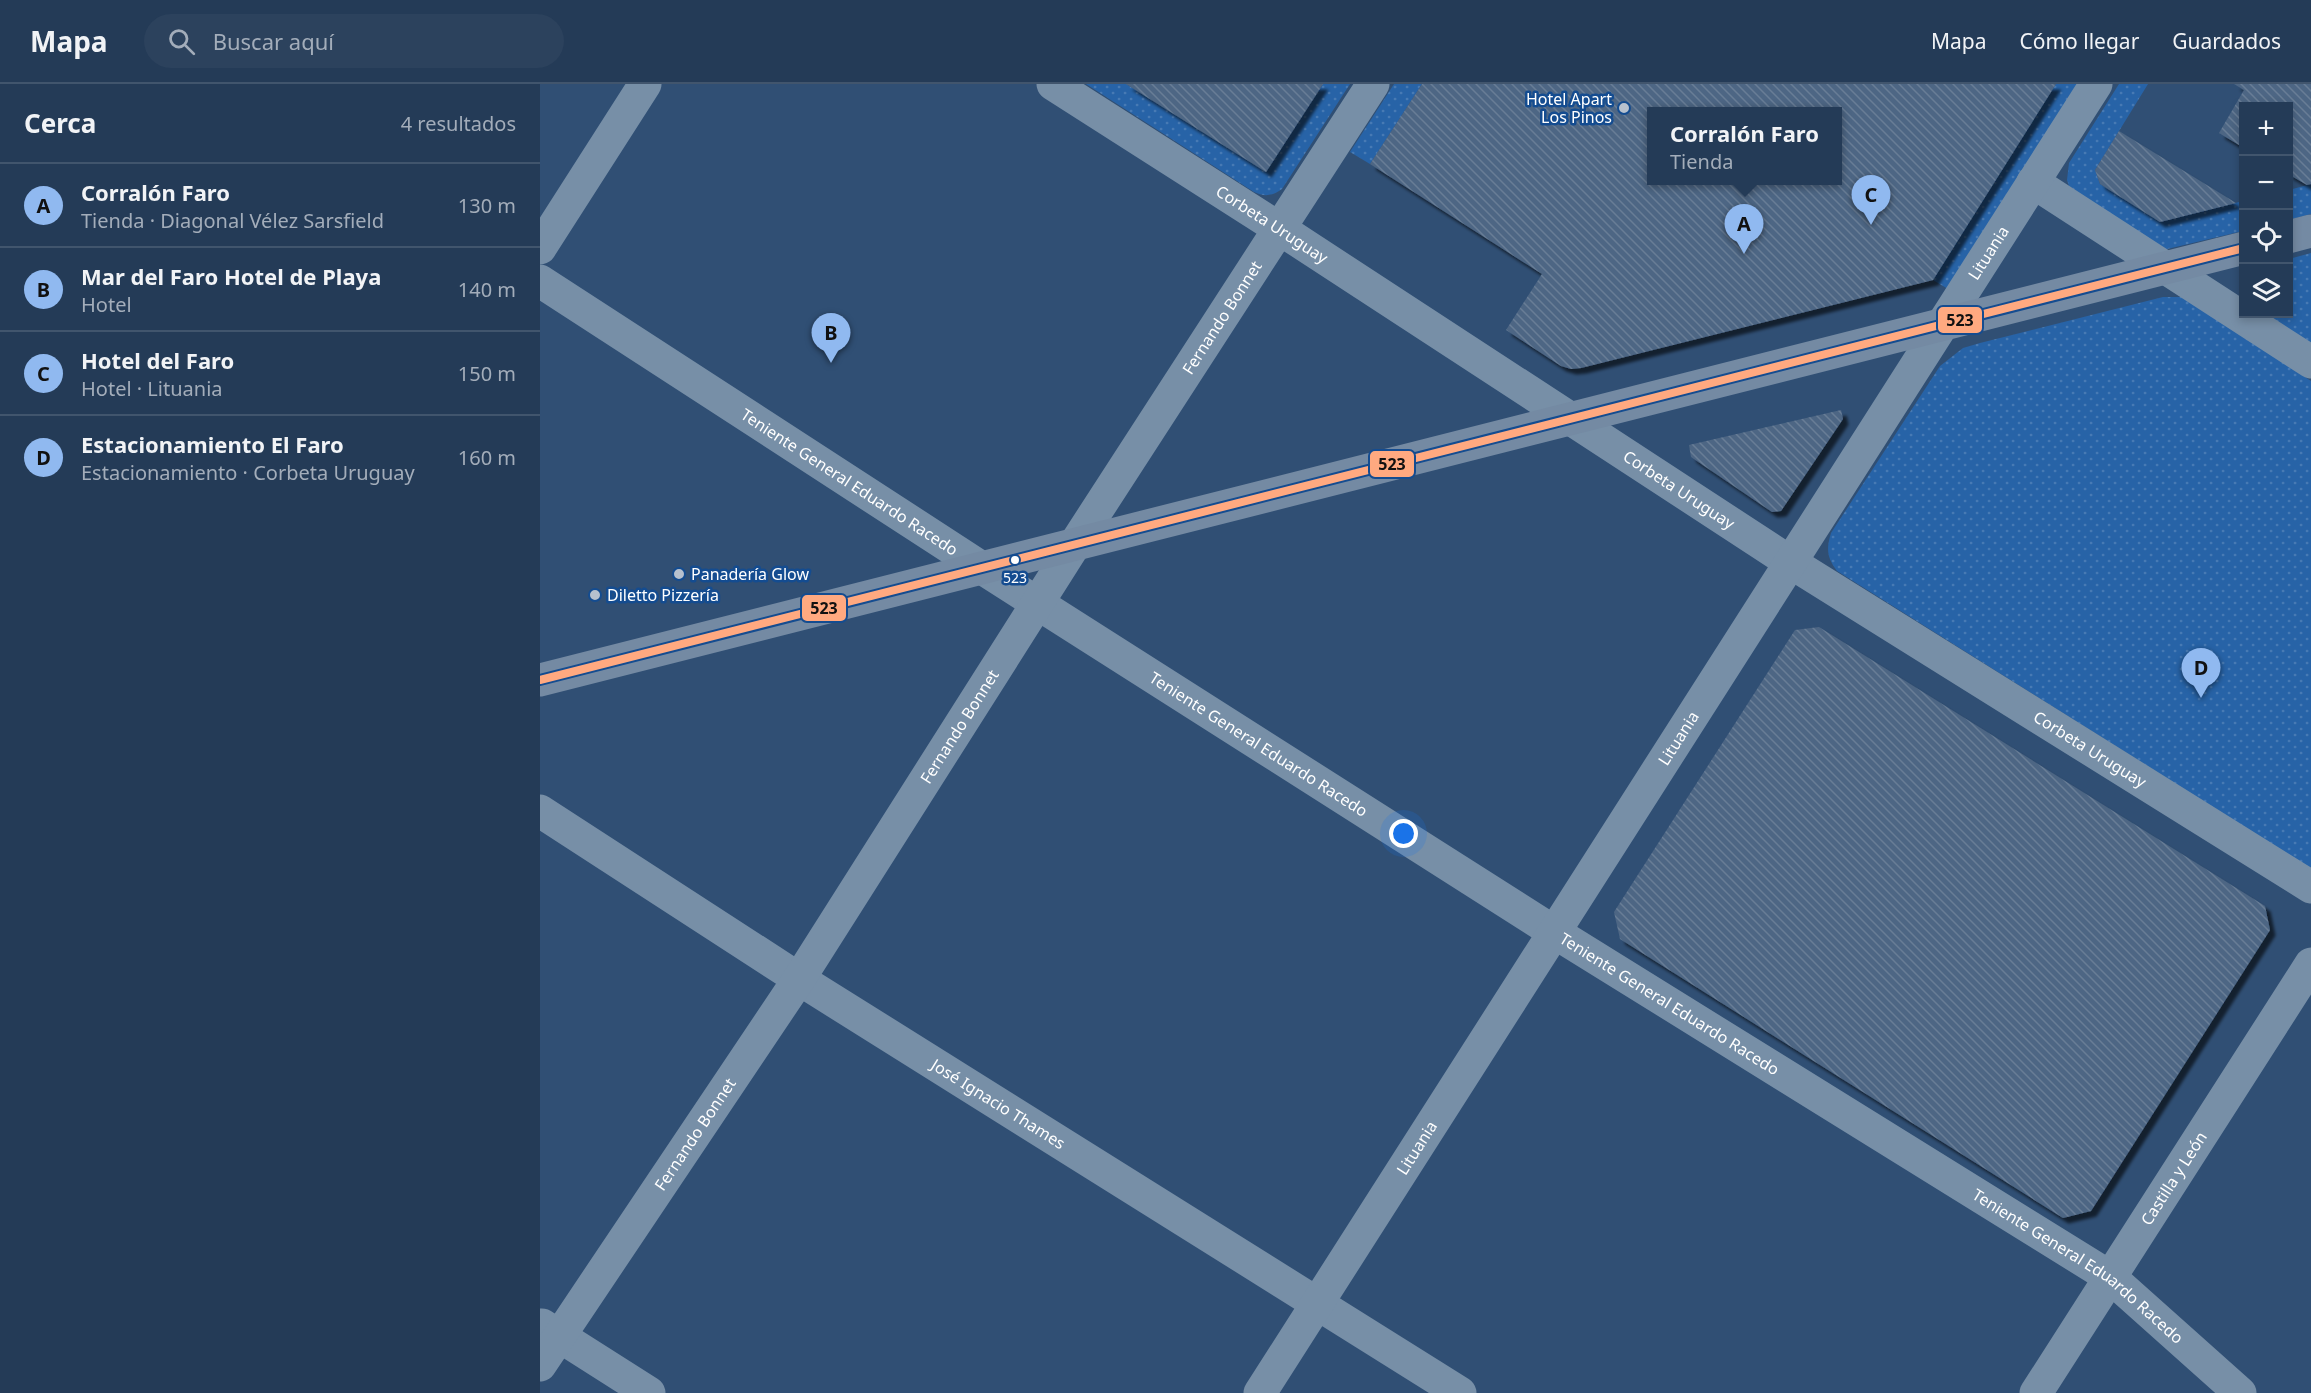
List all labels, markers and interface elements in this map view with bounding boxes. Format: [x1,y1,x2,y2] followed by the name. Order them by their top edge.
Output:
[144,14,564,68] search box
[30,22,108,60] text: Mapa
[165,25,198,58] icon: search
[213,26,334,56] text: Buscar aquí
[1931,27,1986,55] text: Mapa
[2019,27,2139,55] text: Cómo llegar
[2172,27,2281,55] text: Guardados
[1526,88,1612,128] place label: Hotel Apart Los Pinos
[1617,101,1631,115] marker: Hotel Apart Los Pinos
[2239,102,2293,318] map controls
[2239,102,2293,156] button: +
[24,105,96,141] text: Cerca
[1647,107,1842,185] popup
[401,110,516,137] text: 4 resultados
[1670,118,1819,148] text: Corralón Faro
[1670,148,1733,175] text: Tienda
[2239,156,2293,210] button: −
[1852,176,1890,225] pin: C
[81,177,230,207] text: Corralón Faro
[1212,180,1333,269] street label: Corbeta Uruguay
[37,192,50,219] text: A
[458,192,516,219] text: 130 m
[1724,204,1764,254] pin: A
[81,207,384,234] text: Tienda · Diagonal Vélez Sarsfield
[2239,210,2293,264] button: locate
[1963,221,2014,284] street label: Lituania
[1177,256,1267,378] street label: Fernando Bonnet
[81,261,381,291] text: Mar del Faro Hotel de Playa
[2239,264,2293,318] button: layers
[37,276,50,303] text: B
[458,276,516,303] text: 140 m
[81,291,132,318] text: Hotel
[1937,306,1983,334] line badge: 523
[1946,309,1974,331] text: 523
[812,314,850,363] pin: B
[81,345,234,375] text: Hotel del Faro
[37,360,50,387] text: C
[458,360,516,387] text: 150 m
[81,375,223,402] text: Hotel · Lituania
[737,403,962,561] street label: Teniente General Eduardo Racedo
[81,429,344,459] text: Estacionamiento El Faro
[36,444,51,471] text: D
[458,444,516,471] text: 160 m
[1619,445,1740,535] street label: Corbeta Uruguay
[1369,450,1415,478] line badge: 523
[1378,453,1406,475] text: 523
[81,459,415,486] text: Estacionamiento · Corbeta Uruguay
[1009,554,1021,566] marker: 523
[691,563,809,585] place label: Panadería Glow
[672,567,686,581] marker: Panadería Glow
[1003,568,1027,587] place label: 523
[607,584,719,606] place label: Diletto Pizzería
[588,588,602,602] marker: Diletto Pizzería
[801,594,847,622] line badge: 523
[810,597,838,619] text: 523
[2182,648,2220,698] pin: D
[915,665,1004,788] street label: Fernando Bonnet
[1145,666,1372,822] street label: Teniente General Eduardo Racedo
[2029,706,2151,793] street label: Corbeta Uruguay
[1653,707,1704,769] street label: Lituania
[1389,819,1418,848] your location
[1556,927,1784,1080] street label: Teniente General Eduardo Racedo
[926,1053,1070,1154] street label: José Ignacio Thames
[649,1073,741,1195] street label: Fernando Bonnet
[1391,1116,1442,1179] street label: Lituania
[2135,1127,2212,1230] street label: Castilla y León
[1968,1183,2188,1348] street label: Teniente General Eduardo Racedo

